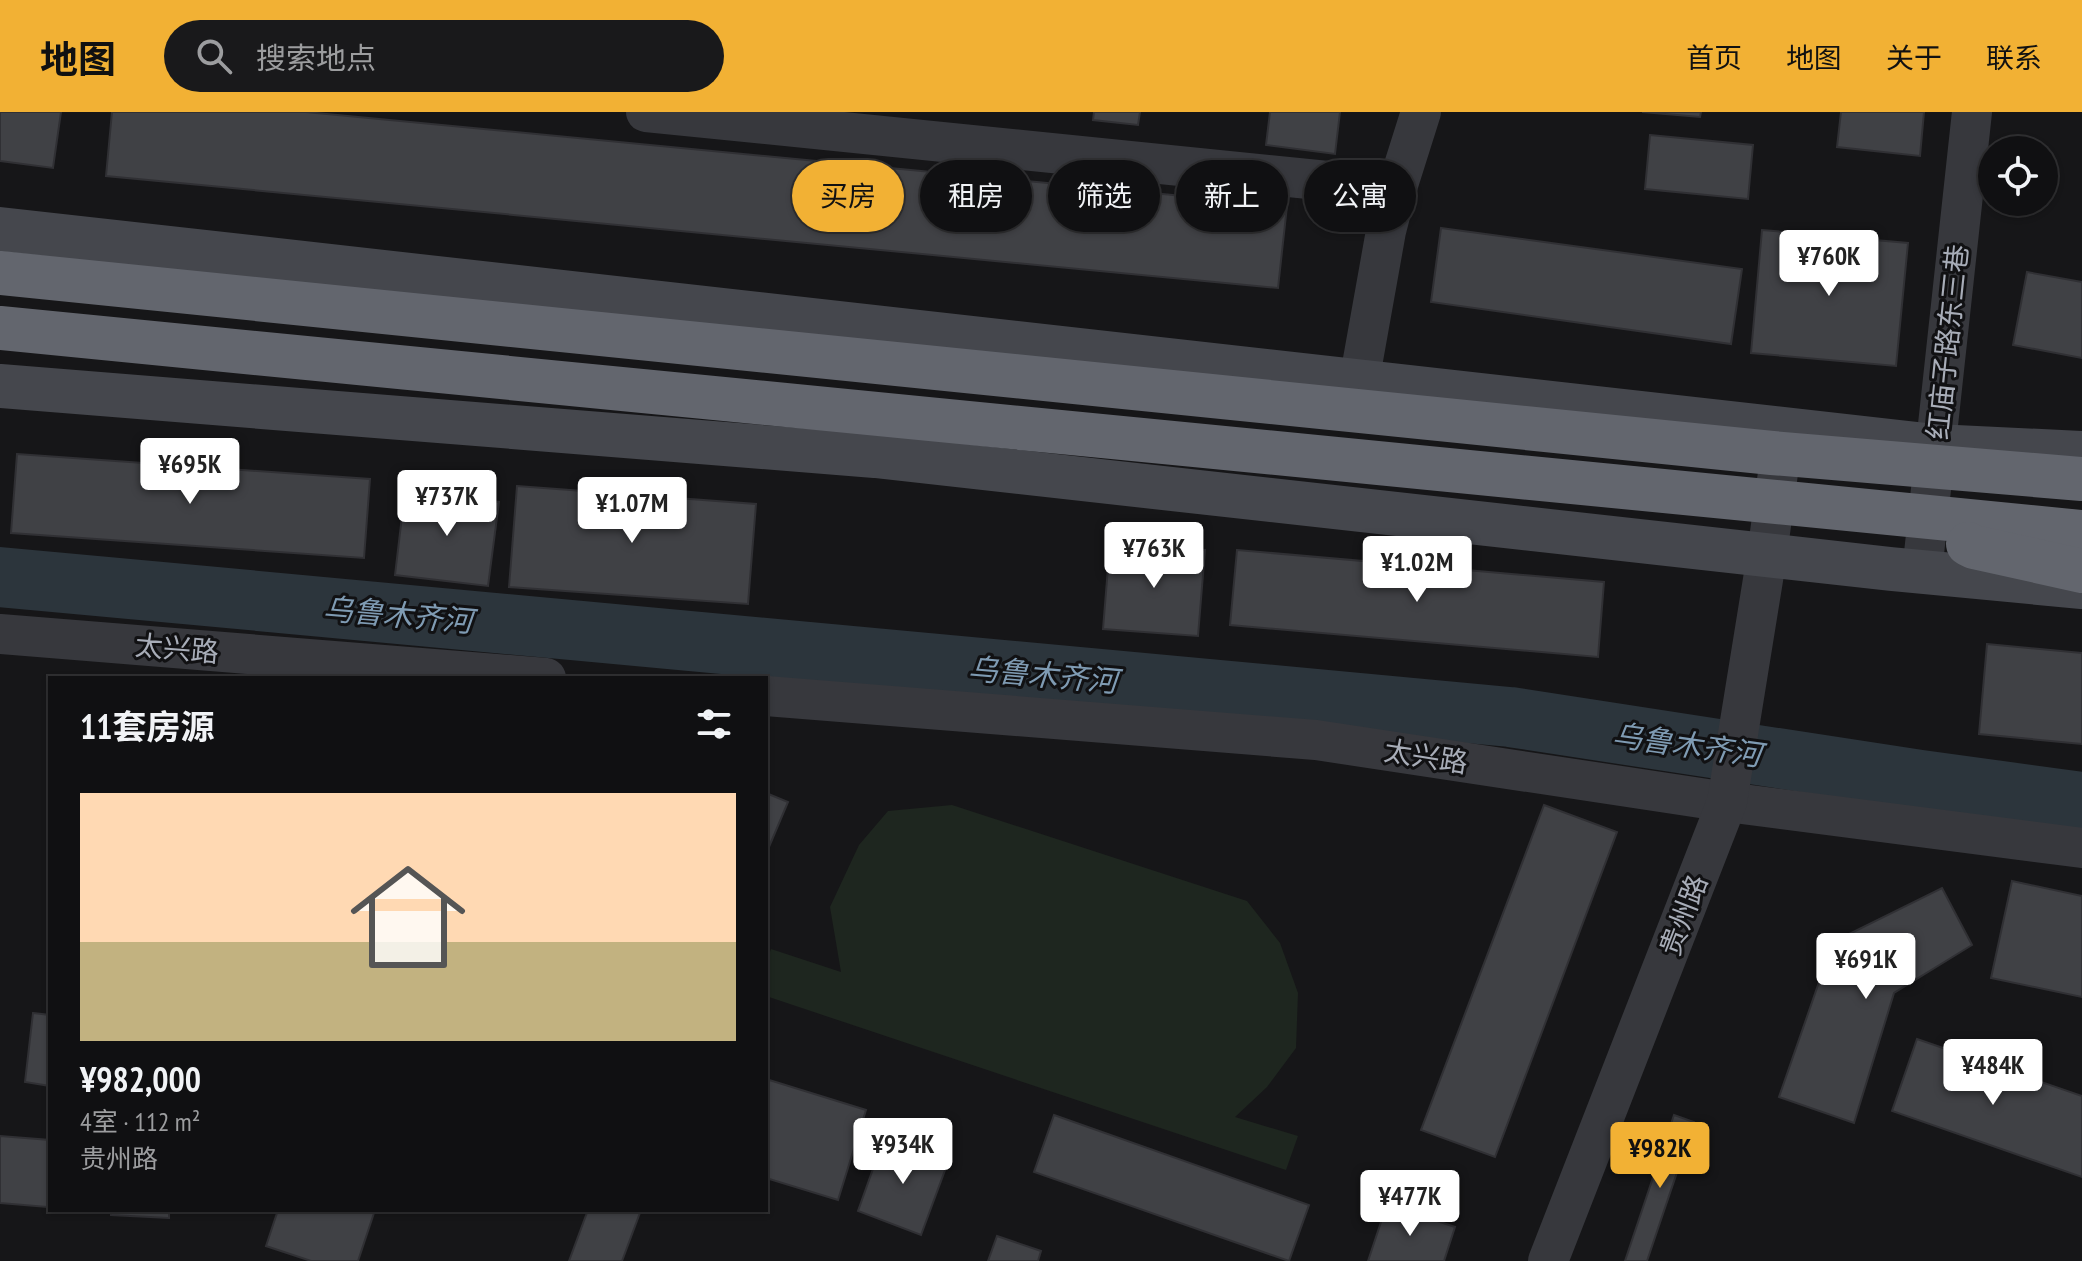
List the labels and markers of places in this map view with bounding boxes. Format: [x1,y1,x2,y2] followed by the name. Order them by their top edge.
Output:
[1773,230,1885,298] pin: ¥760K
[134,438,246,506] pin: ¥695K
[391,470,503,538] pin: ¥737K
[567,477,697,545] pin: ¥1.07M
[1098,522,1210,590] pin: ¥763K
[1352,536,1482,604] pin: ¥1.02M
[1810,933,1922,1001] pin: ¥691K
[1937,1039,2049,1107] pin: ¥484K
[847,1118,959,1186] pin: ¥934K
[1604,1122,1716,1190] pin: ¥982K
[1354,1170,1466,1238] pin: ¥477K

